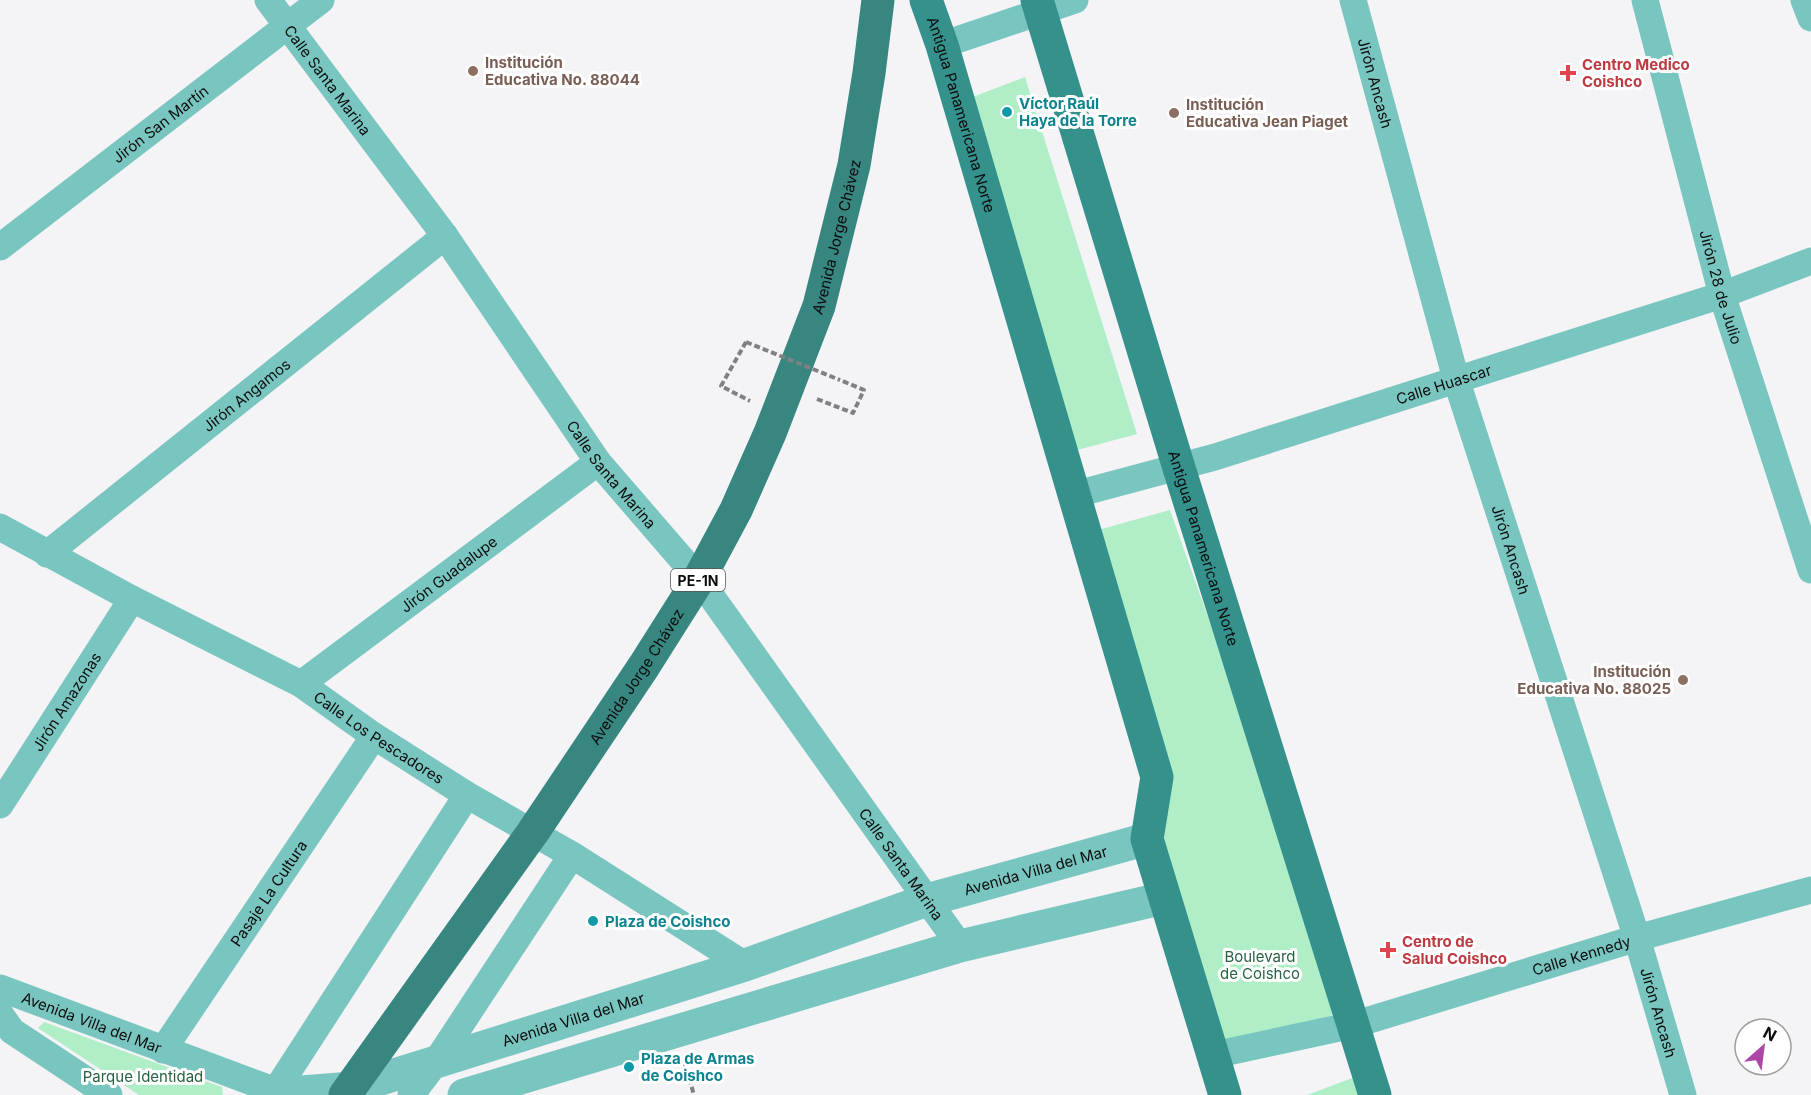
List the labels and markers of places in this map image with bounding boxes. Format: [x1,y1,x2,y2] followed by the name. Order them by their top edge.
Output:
[485,53,640,89] place label: Institución Educativa No. 88044
[1582,55,1690,91] place label: Centro Medico Coishco
[466,64,480,78] marker: Institución Educativa No. 88044
[1559,64,1577,82] marker: Centro Medico Coishco
[1019,94,1137,130] place label: Víctor Raúl Haya de la Torre
[1186,95,1349,131] place label: Institución Educativa Jean Piaget
[1000,105,1014,119] marker: Víctor Raúl Haya de la Torre
[1167,106,1181,120] marker: Institución Educativa Jean Piaget
[1517,662,1671,698] place label: Institución Educativa No. 88025
[1676,673,1690,687] marker: Institución Educativa No. 88025
[605,912,730,931] place label: Plaza de Coishco
[586,914,600,928] marker: Plaza de Coishco
[1402,932,1507,968] place label: Centro de Salud Coishco
[1379,941,1397,959] marker: Centro de Salud Coishco
[641,1049,755,1085] place label: Plaza de Armas de Coishco
[622,1060,636,1074] marker: Plaza de Armas de Coishco

